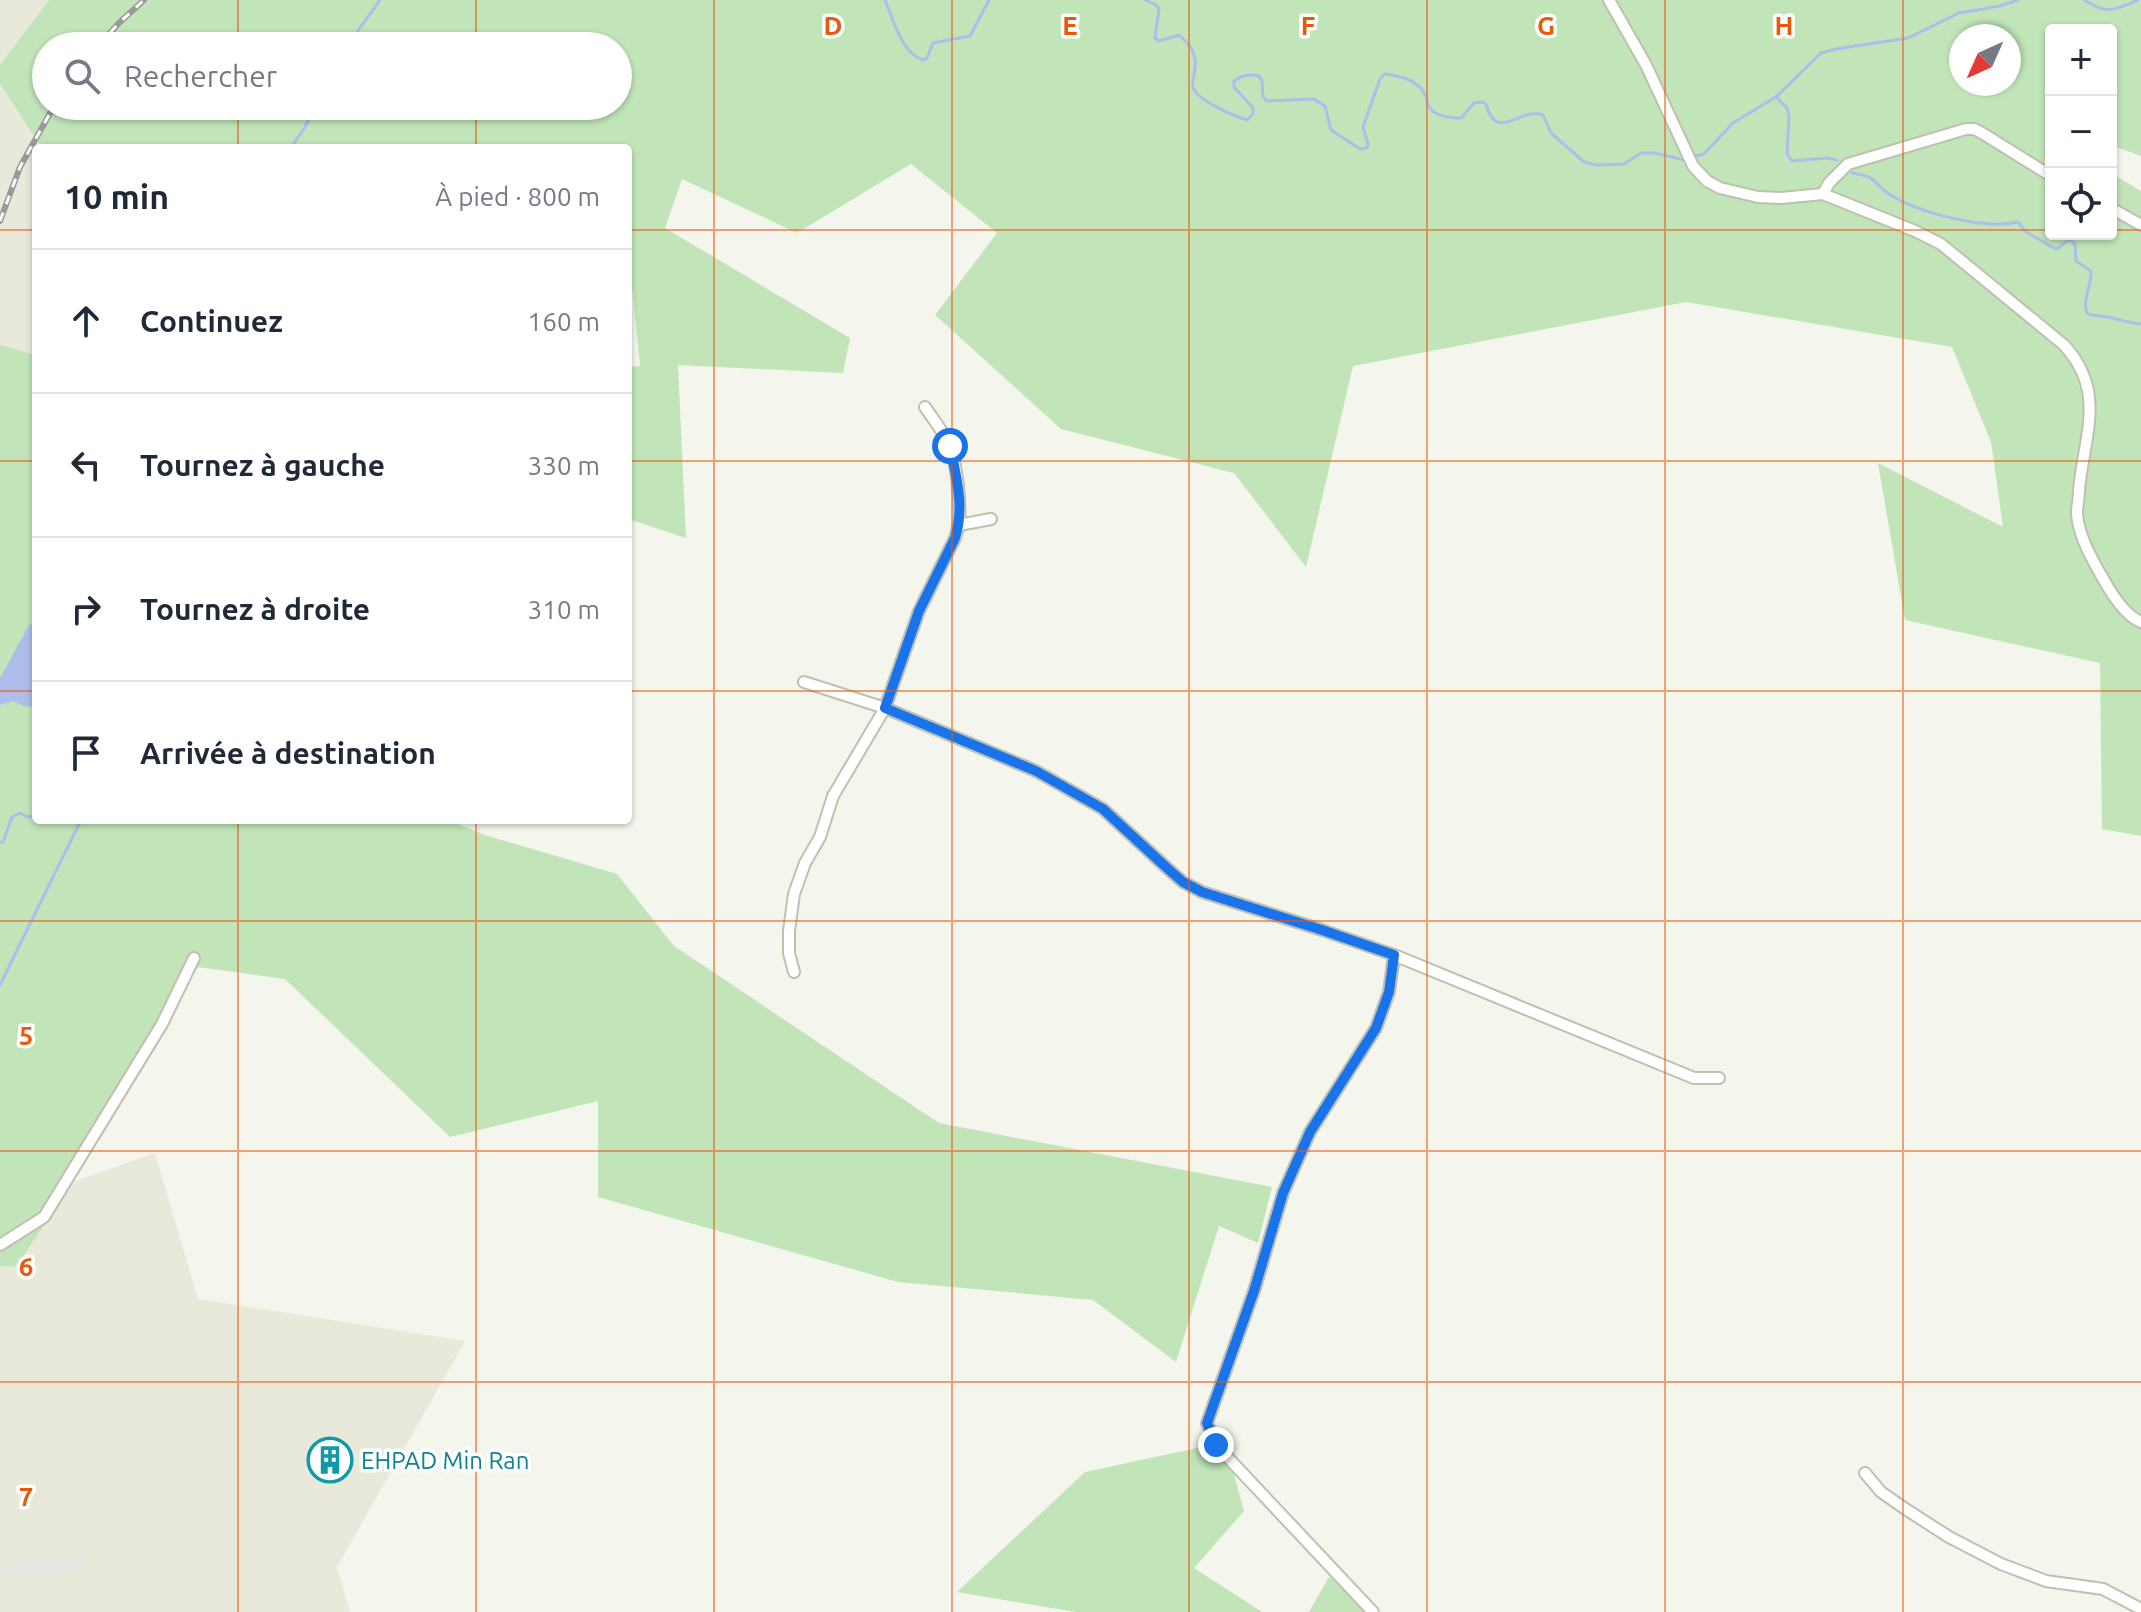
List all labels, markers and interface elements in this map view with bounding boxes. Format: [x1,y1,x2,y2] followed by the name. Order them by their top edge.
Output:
[824,11,842,40] text: D
[1062,11,1078,40] text: E
[1301,11,1315,40] text: F
[1537,11,1555,40] text: G
[1775,11,1793,40] text: H
[1949,24,2021,96] north arrow
[2045,24,2117,240] map controls
[2045,24,2117,96] button: +
[32,32,632,120] search box
[60,54,104,98] icon: search
[124,59,277,93] text: Rechercher
[2045,96,2117,168] button: −
[2045,168,2117,240] button: locate
[64,177,169,215] text: 10 min
[435,182,600,211] text: À pied · 800 m
[64,299,108,343] icon: ahead
[140,304,283,338] text: Continuez
[528,307,600,336] text: 160 m
[932,428,968,464] route start
[64,443,108,487] icon: left
[140,448,385,482] text: Tournez à gauche
[528,451,600,480] text: 330 m
[64,587,108,631] icon: right
[140,592,370,626] text: Tournez à droite
[528,595,600,624] text: 310 m
[64,731,108,775] icon: arrive
[140,736,436,770] text: Arrivée à destination
[19,1021,33,1050] text: 5
[19,1252,33,1281] text: 6
[1198,1427,1234,1463] route end
[306,1436,354,1484] building icon: EHPAD Min Ran
[361,1447,529,1474] place label: EHPAD Min Ran
[19,1482,33,1511] text: 7

